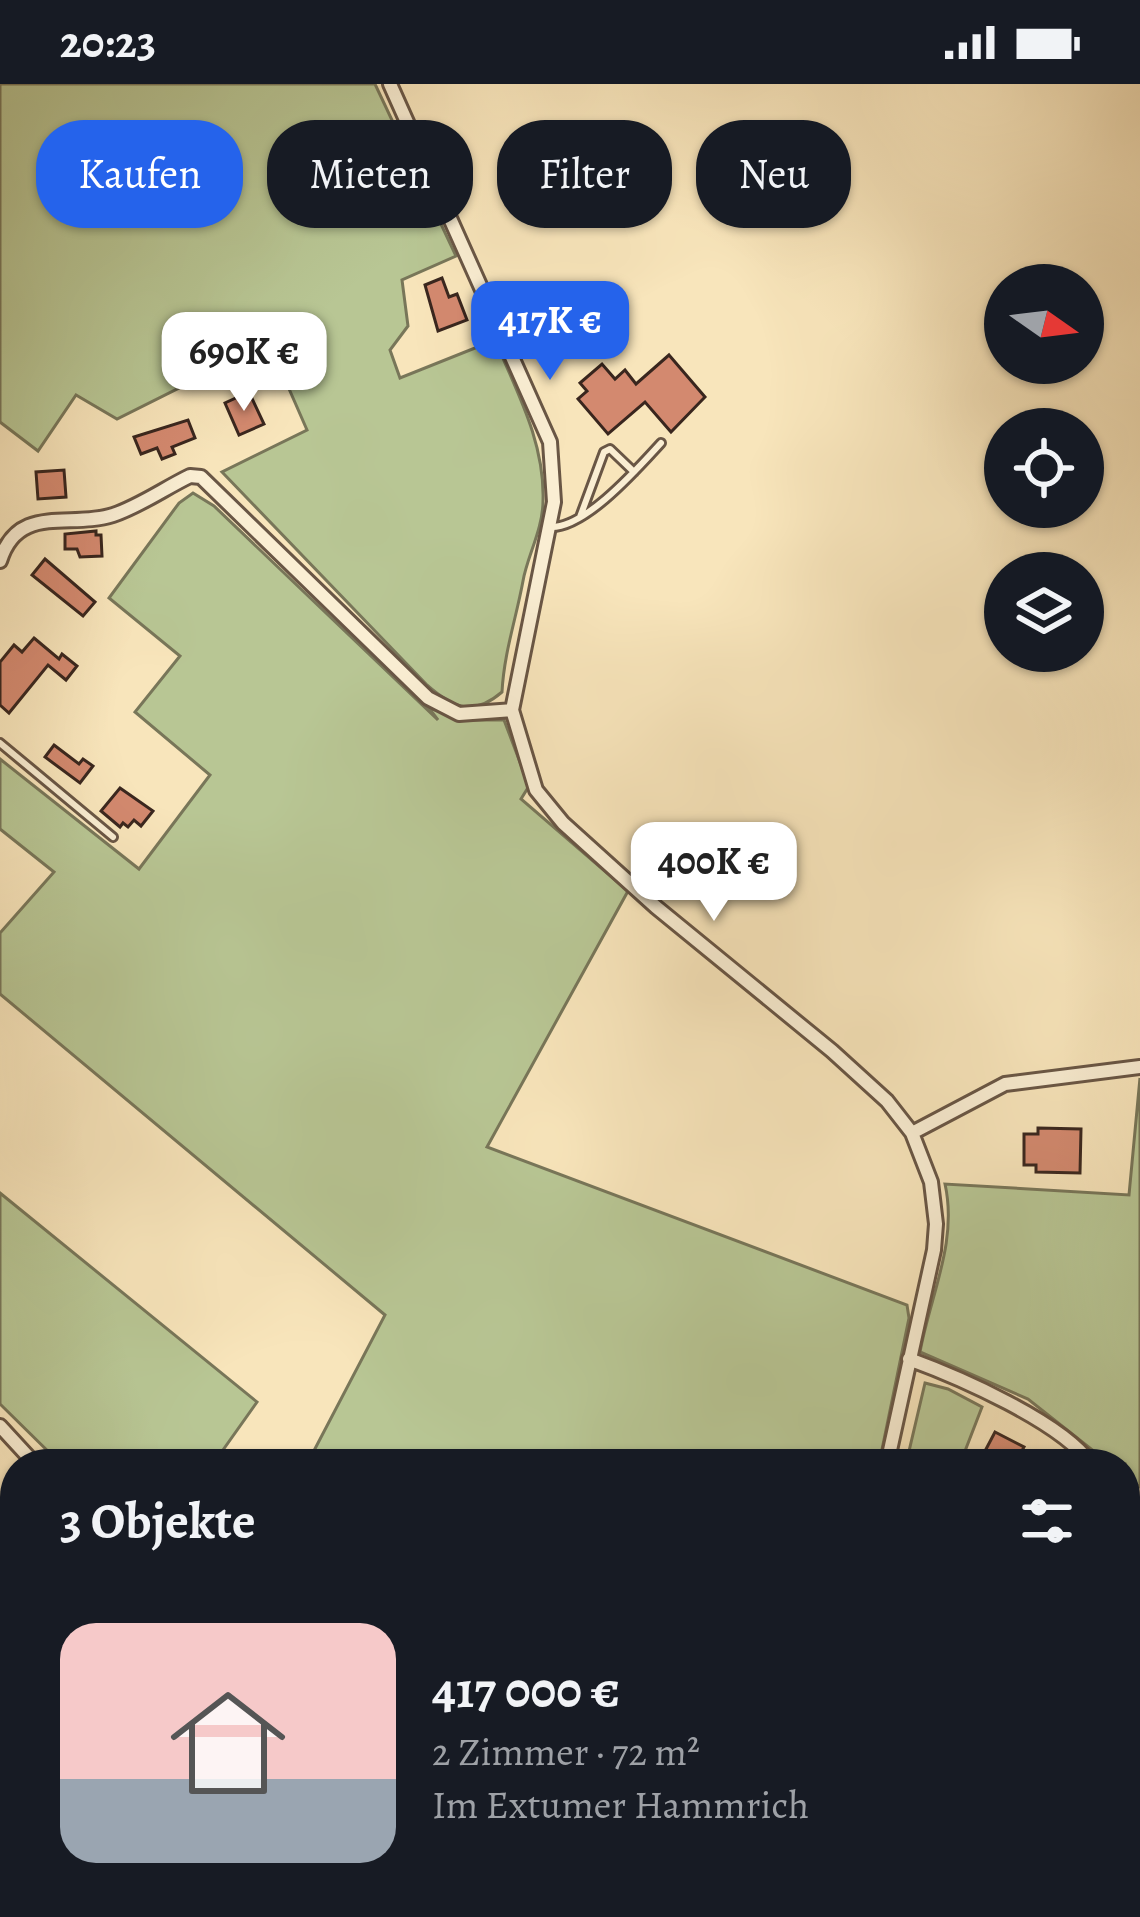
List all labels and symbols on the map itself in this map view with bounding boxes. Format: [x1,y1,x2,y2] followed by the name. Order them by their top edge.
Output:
[984,264,1104,384] north arrow
[452,281,648,383] pin: 417K €
[146,312,342,414] pin: 690K €
[616,822,812,924] pin: 400K €

